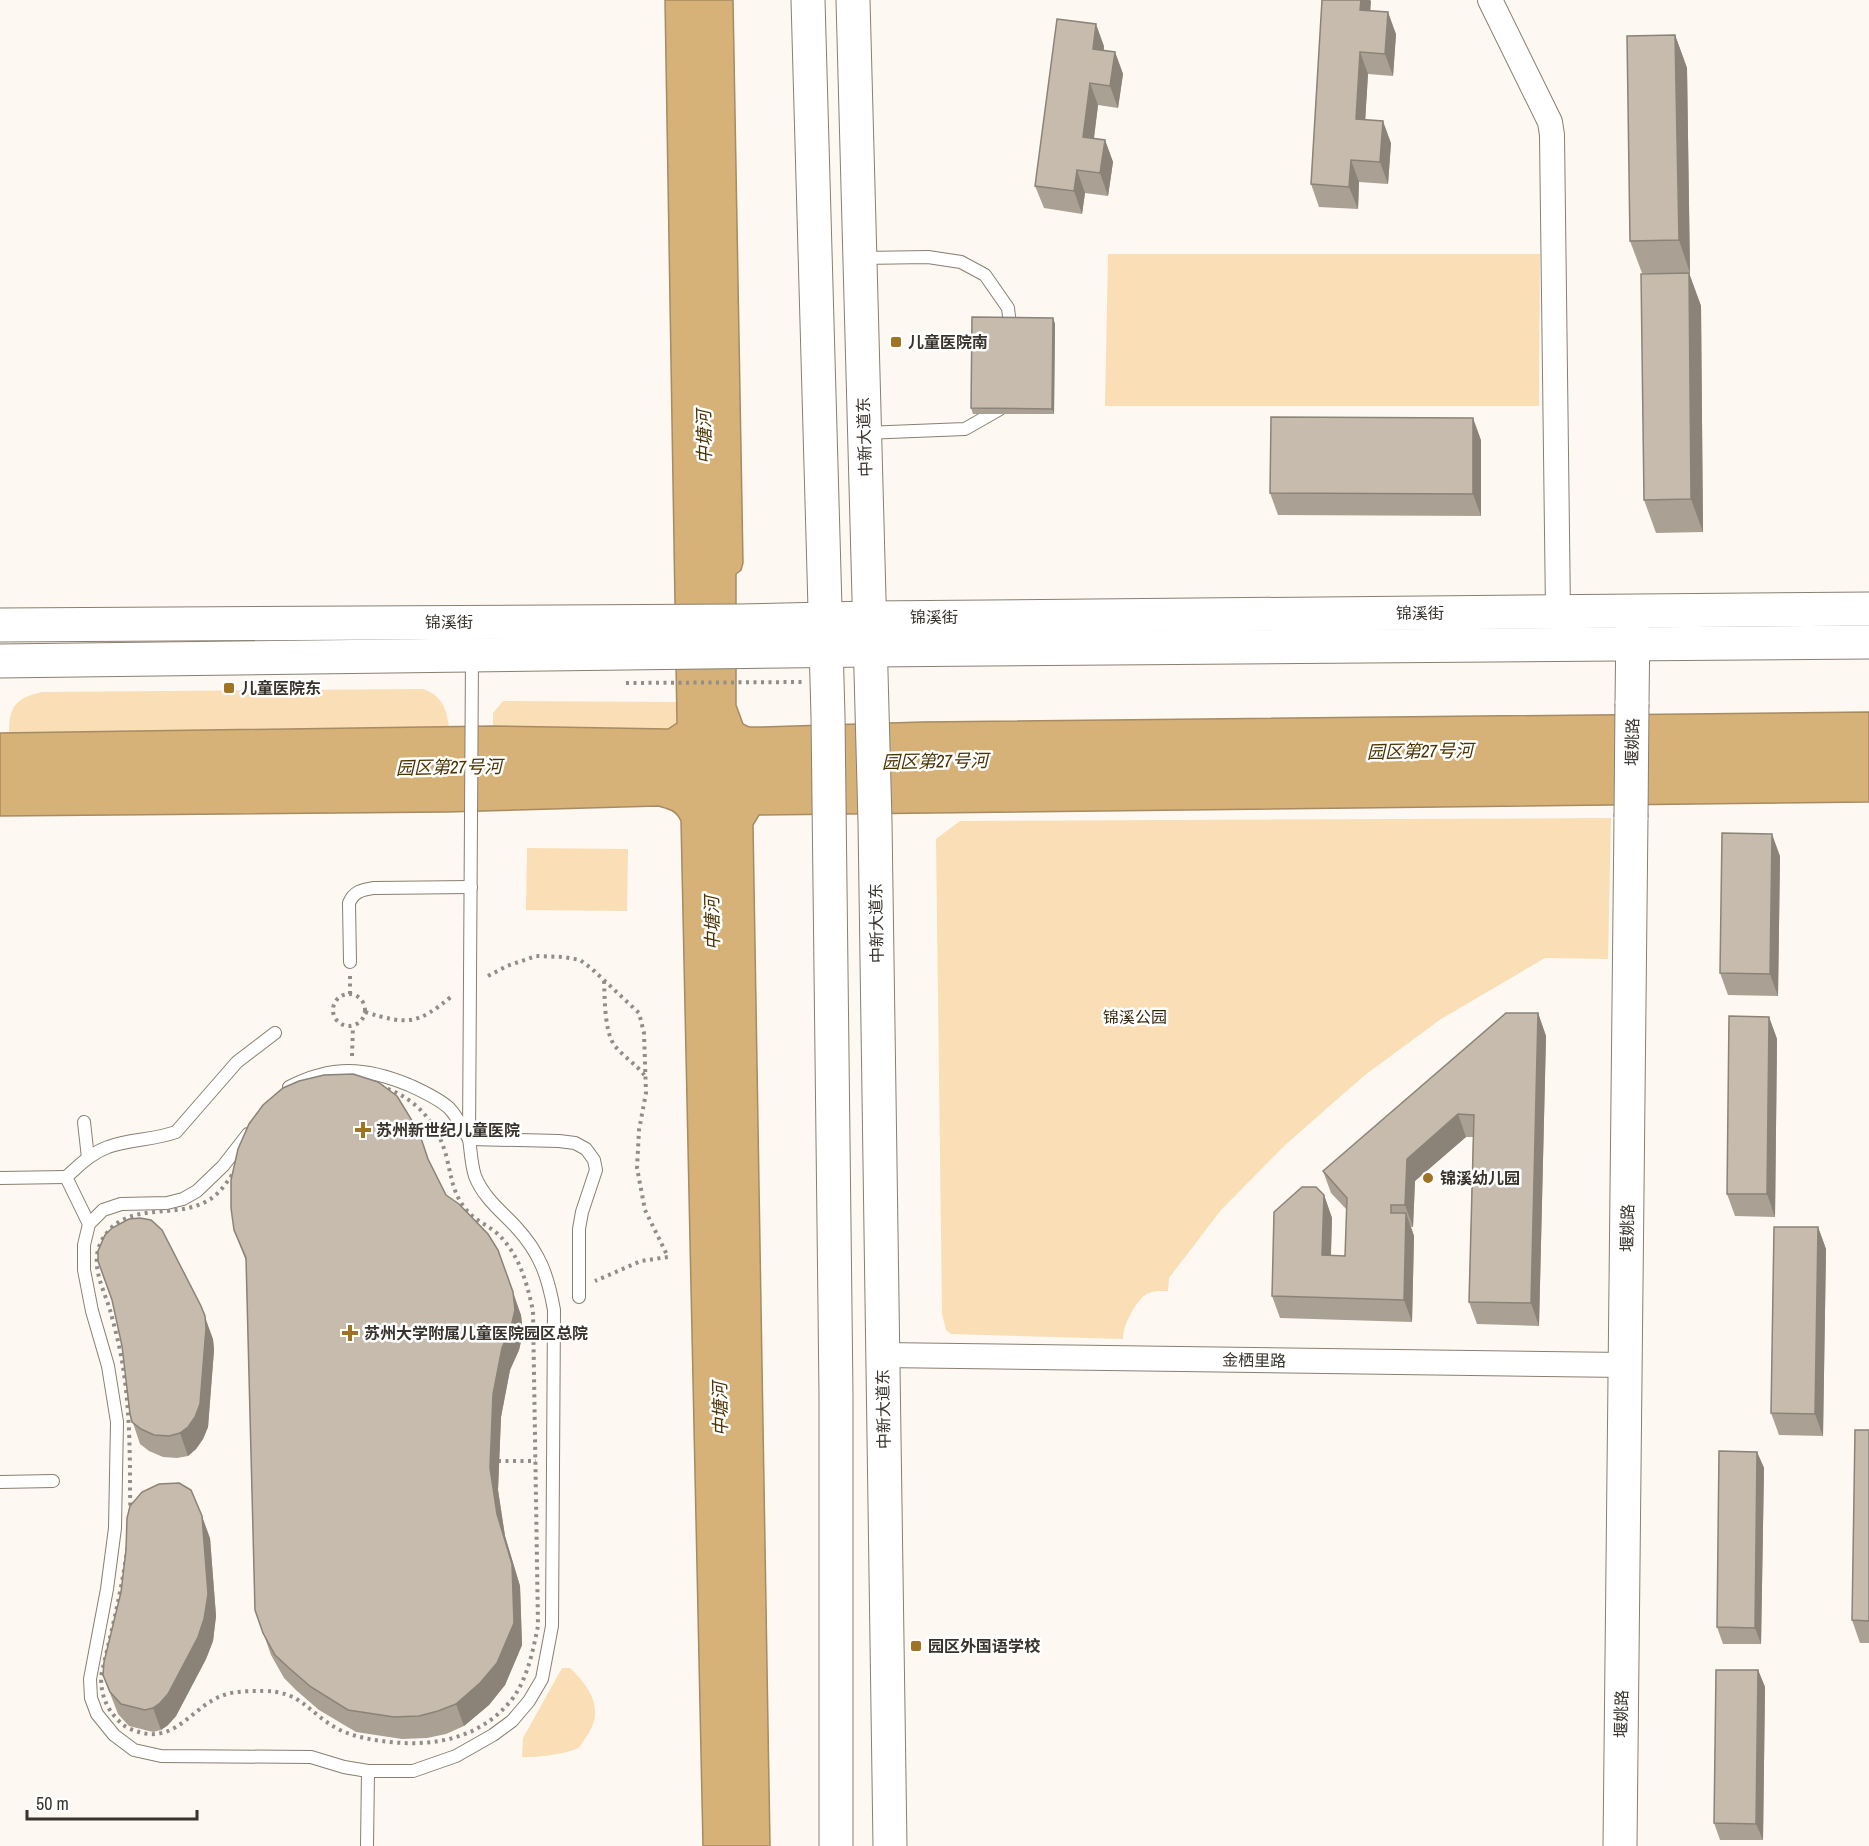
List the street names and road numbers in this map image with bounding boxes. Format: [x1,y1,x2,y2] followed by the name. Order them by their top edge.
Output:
[852,397,876,477] street label: 中新大道东
[1396,602,1444,624] street label: 锦溪街
[910,606,958,628] street label: 锦溪街
[425,611,473,633] street label: 锦溪街
[1621,718,1643,766] street label: 堰姚路
[864,883,888,963] street label: 中新大道东
[1616,1204,1638,1252] street label: 堰姚路
[1222,1348,1286,1372] street label: 金栖里路
[871,1369,895,1449] street label: 中新大道东
[1610,1690,1632,1738] street label: 堰姚路

